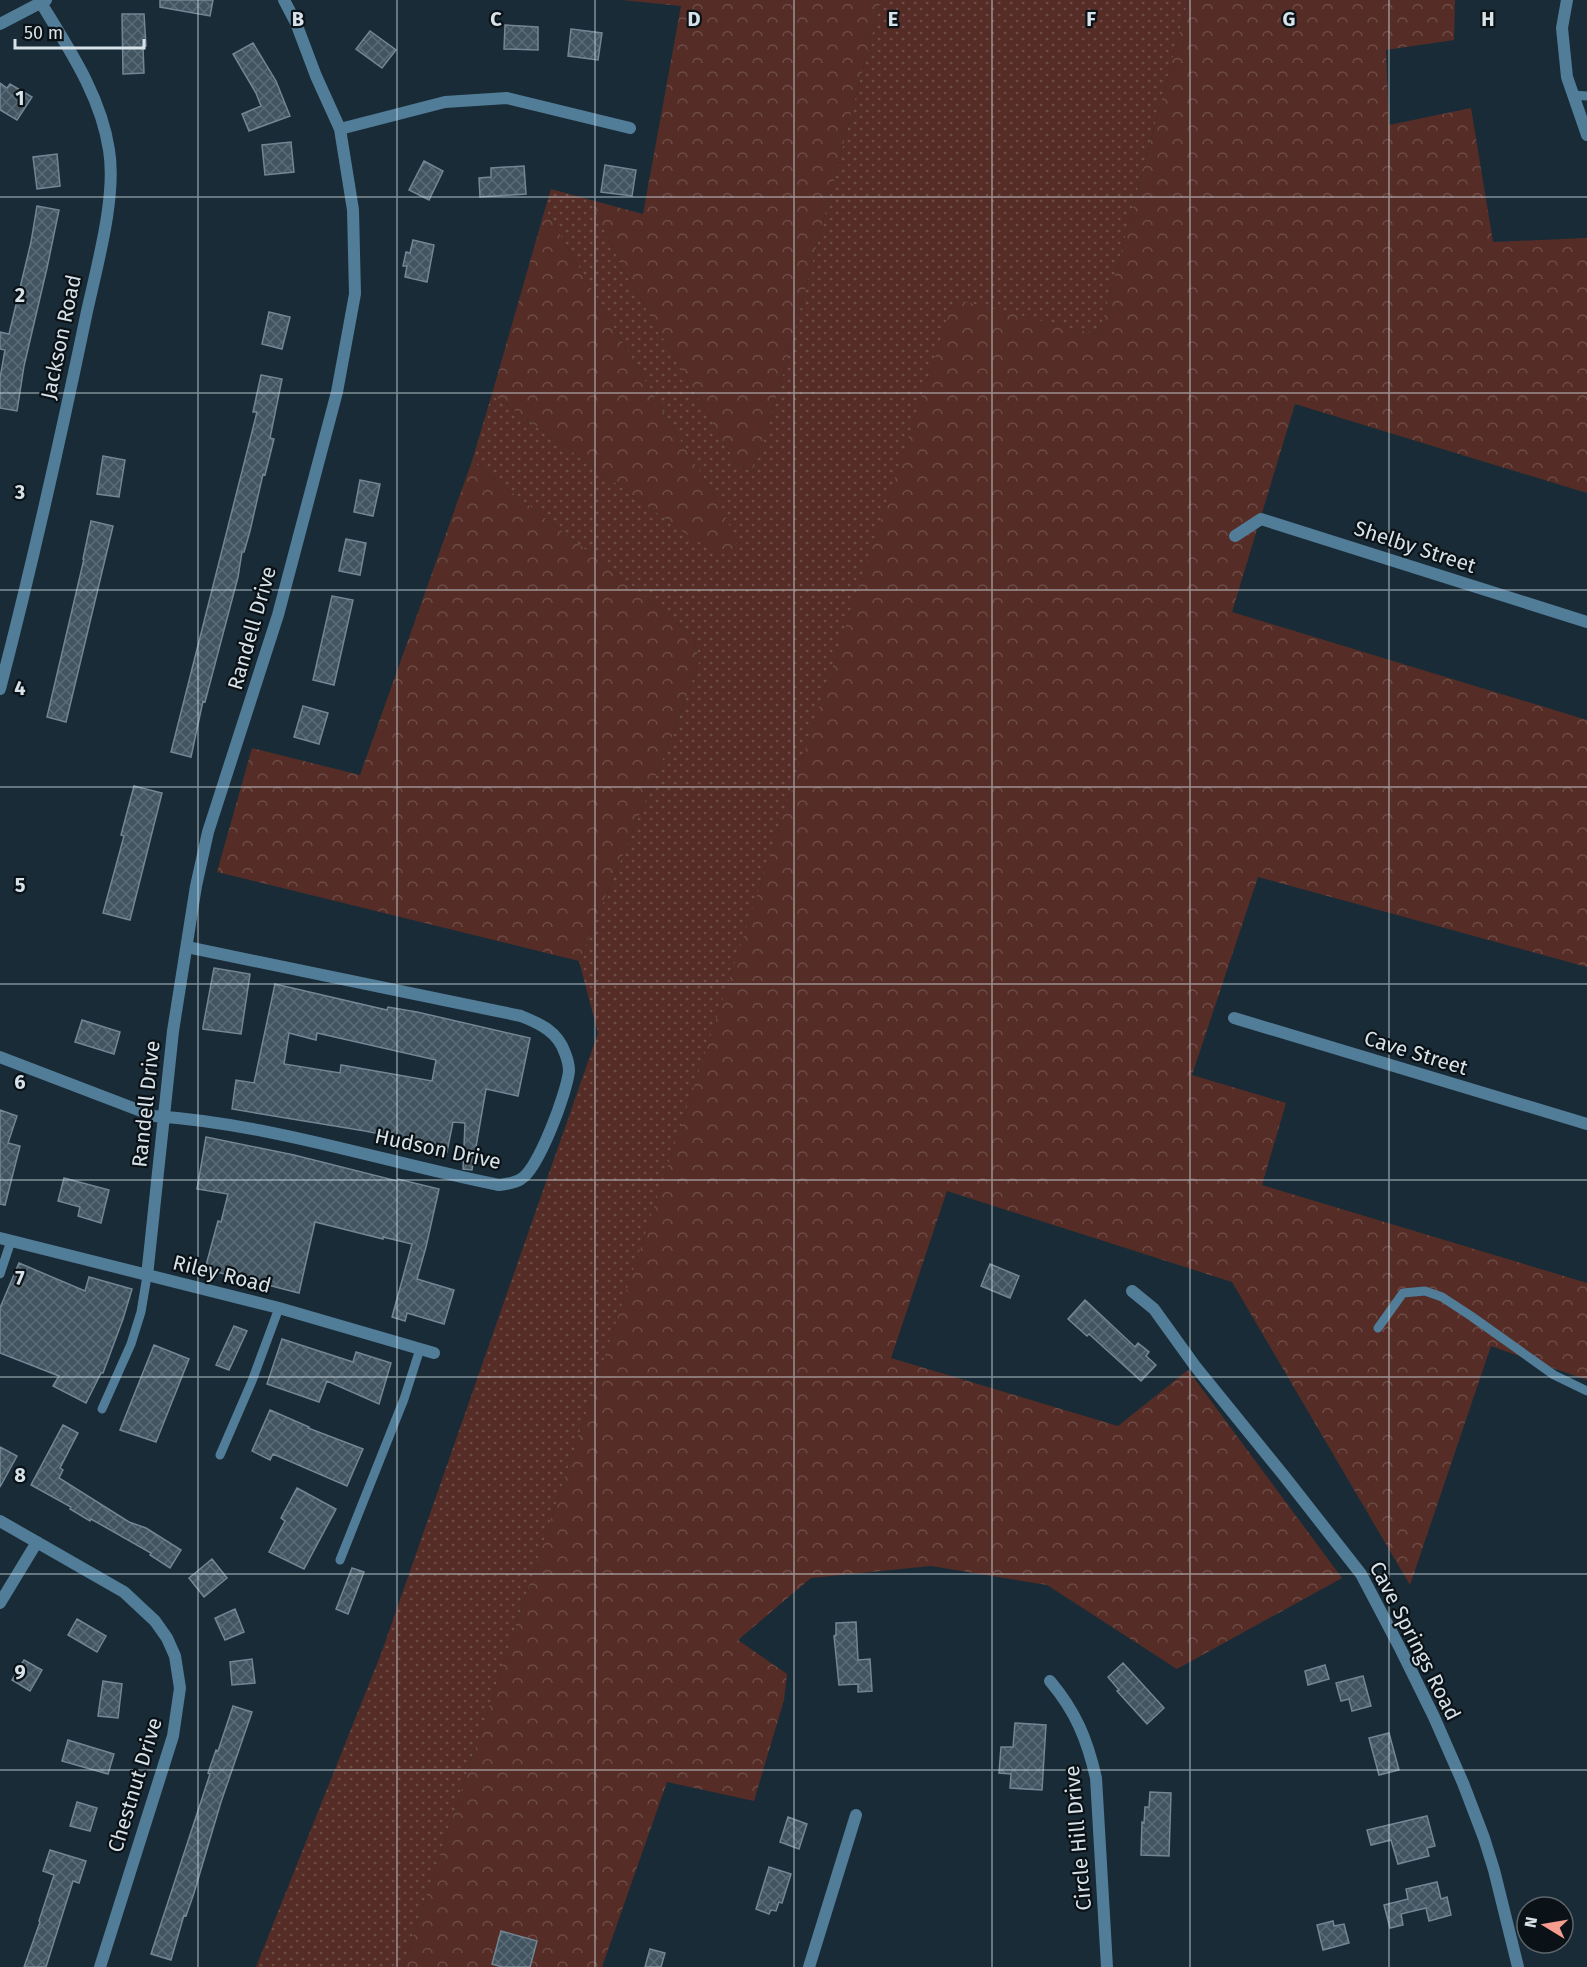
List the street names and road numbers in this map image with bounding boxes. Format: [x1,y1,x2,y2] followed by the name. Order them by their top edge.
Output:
[35,272,87,402] street label: Jackson Road
[1351,515,1480,579] street label: Shelby Street
[222,563,282,693] street label: Randell Drive
[1361,1025,1471,1081] street label: Cave Street
[126,1039,166,1169] street label: Randell Drive
[373,1123,503,1175] street label: Hudson Drive
[170,1249,274,1299] street label: Riley Road
[1364,1557,1466,1725] street label: Cave Springs Road
[102,1714,168,1856] street label: Chestnut Drive
[1059,1764,1097,1912] street label: Circle Hill Drive

